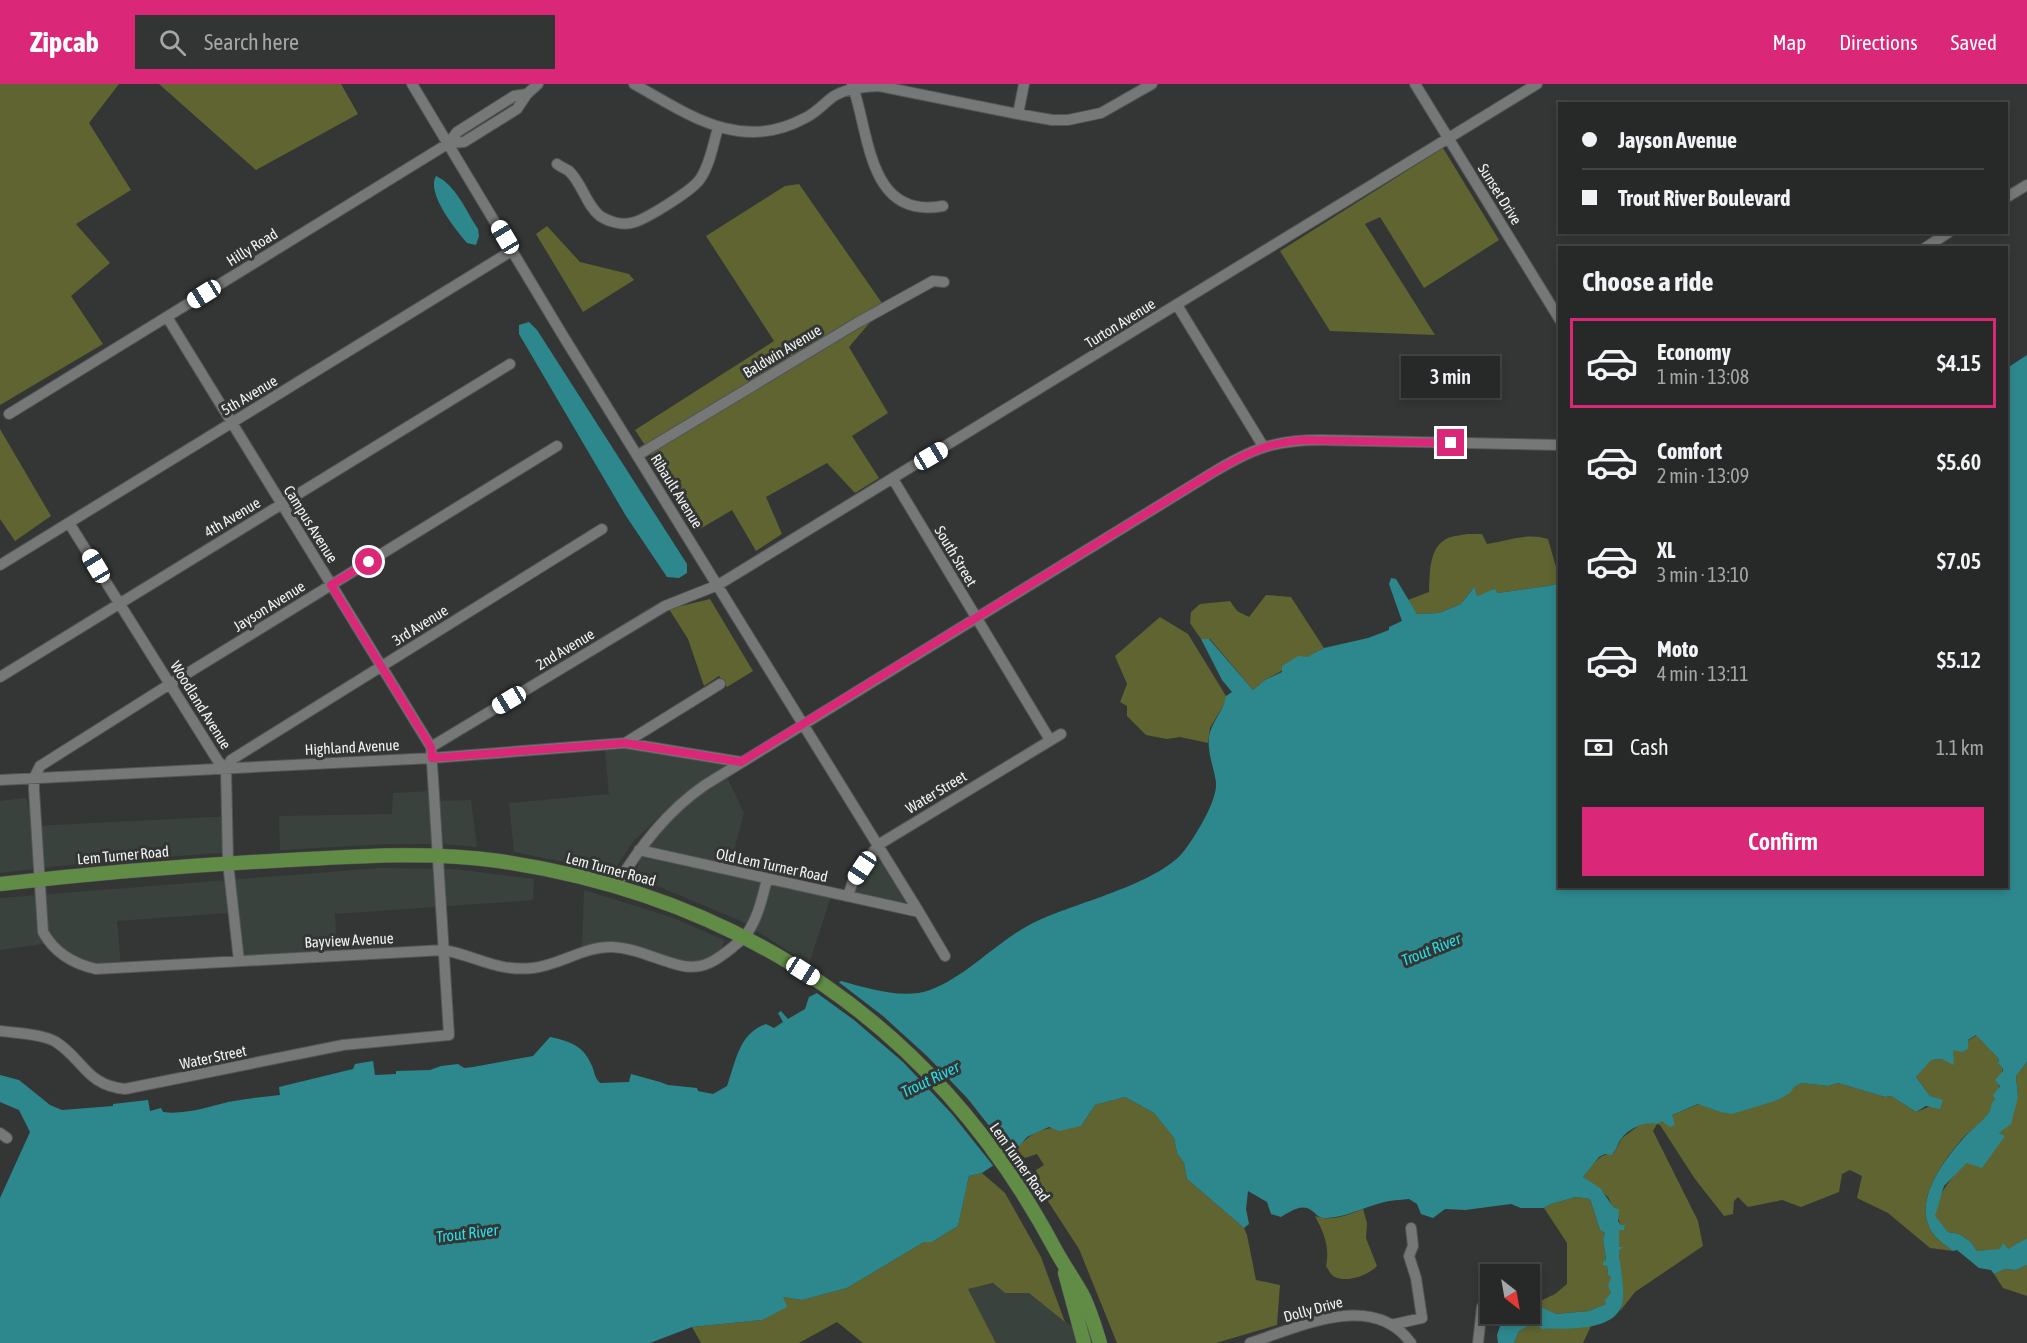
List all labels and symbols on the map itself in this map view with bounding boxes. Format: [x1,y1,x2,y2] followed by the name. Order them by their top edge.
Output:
[1475,160,1525,228] street label: Sunset Drive
[488,217,522,257] car
[223,225,281,269] street label: Hilly Road
[184,277,224,311] car
[1082,295,1158,351] street label: Turton Avenue
[740,321,824,381] street label: Baldwin Avenue
[1402,356,1500,398] callout: 3 min
[218,372,280,418] street label: 5th Avenue
[1437,429,1464,456] route end
[911,439,951,473] car
[647,451,707,531] street label: Ribault Avenue
[281,482,342,566] street label: Campus Avenue
[201,494,263,540] street label: 4th Avenue
[931,523,981,589] street label: South Street
[79,546,113,586] car
[355,548,382,575] route start
[230,577,308,635] street label: Jayson Avenue
[389,601,451,649] street label: 3rd Avenue
[533,625,597,673] street label: 2nd Avenue
[167,658,235,752] street label: Woodland Avenue
[489,683,529,717] car
[304,736,400,758] street label: Highland Avenue
[903,767,969,817] street label: Water Street
[76,843,170,867] street label: Lem Turner Road
[715,845,829,885] street label: Old Lem Turner Road
[844,848,880,888] car
[564,849,658,889] street label: Lem Turner Road
[1399,928,1465,969] water label: Trout River
[304,929,394,951] street label: Bayview Avenue
[783,954,823,988] car
[178,1042,248,1072] street label: Water Street
[898,1057,963,1101] water label: Trout River
[987,1119,1053,1205] street label: Lem Turner Road
[435,1220,500,1246] water label: Trout River
[1480,1264,1540,1324] north arrow
[1282,1293,1345,1325] street label: Dolly Drive

